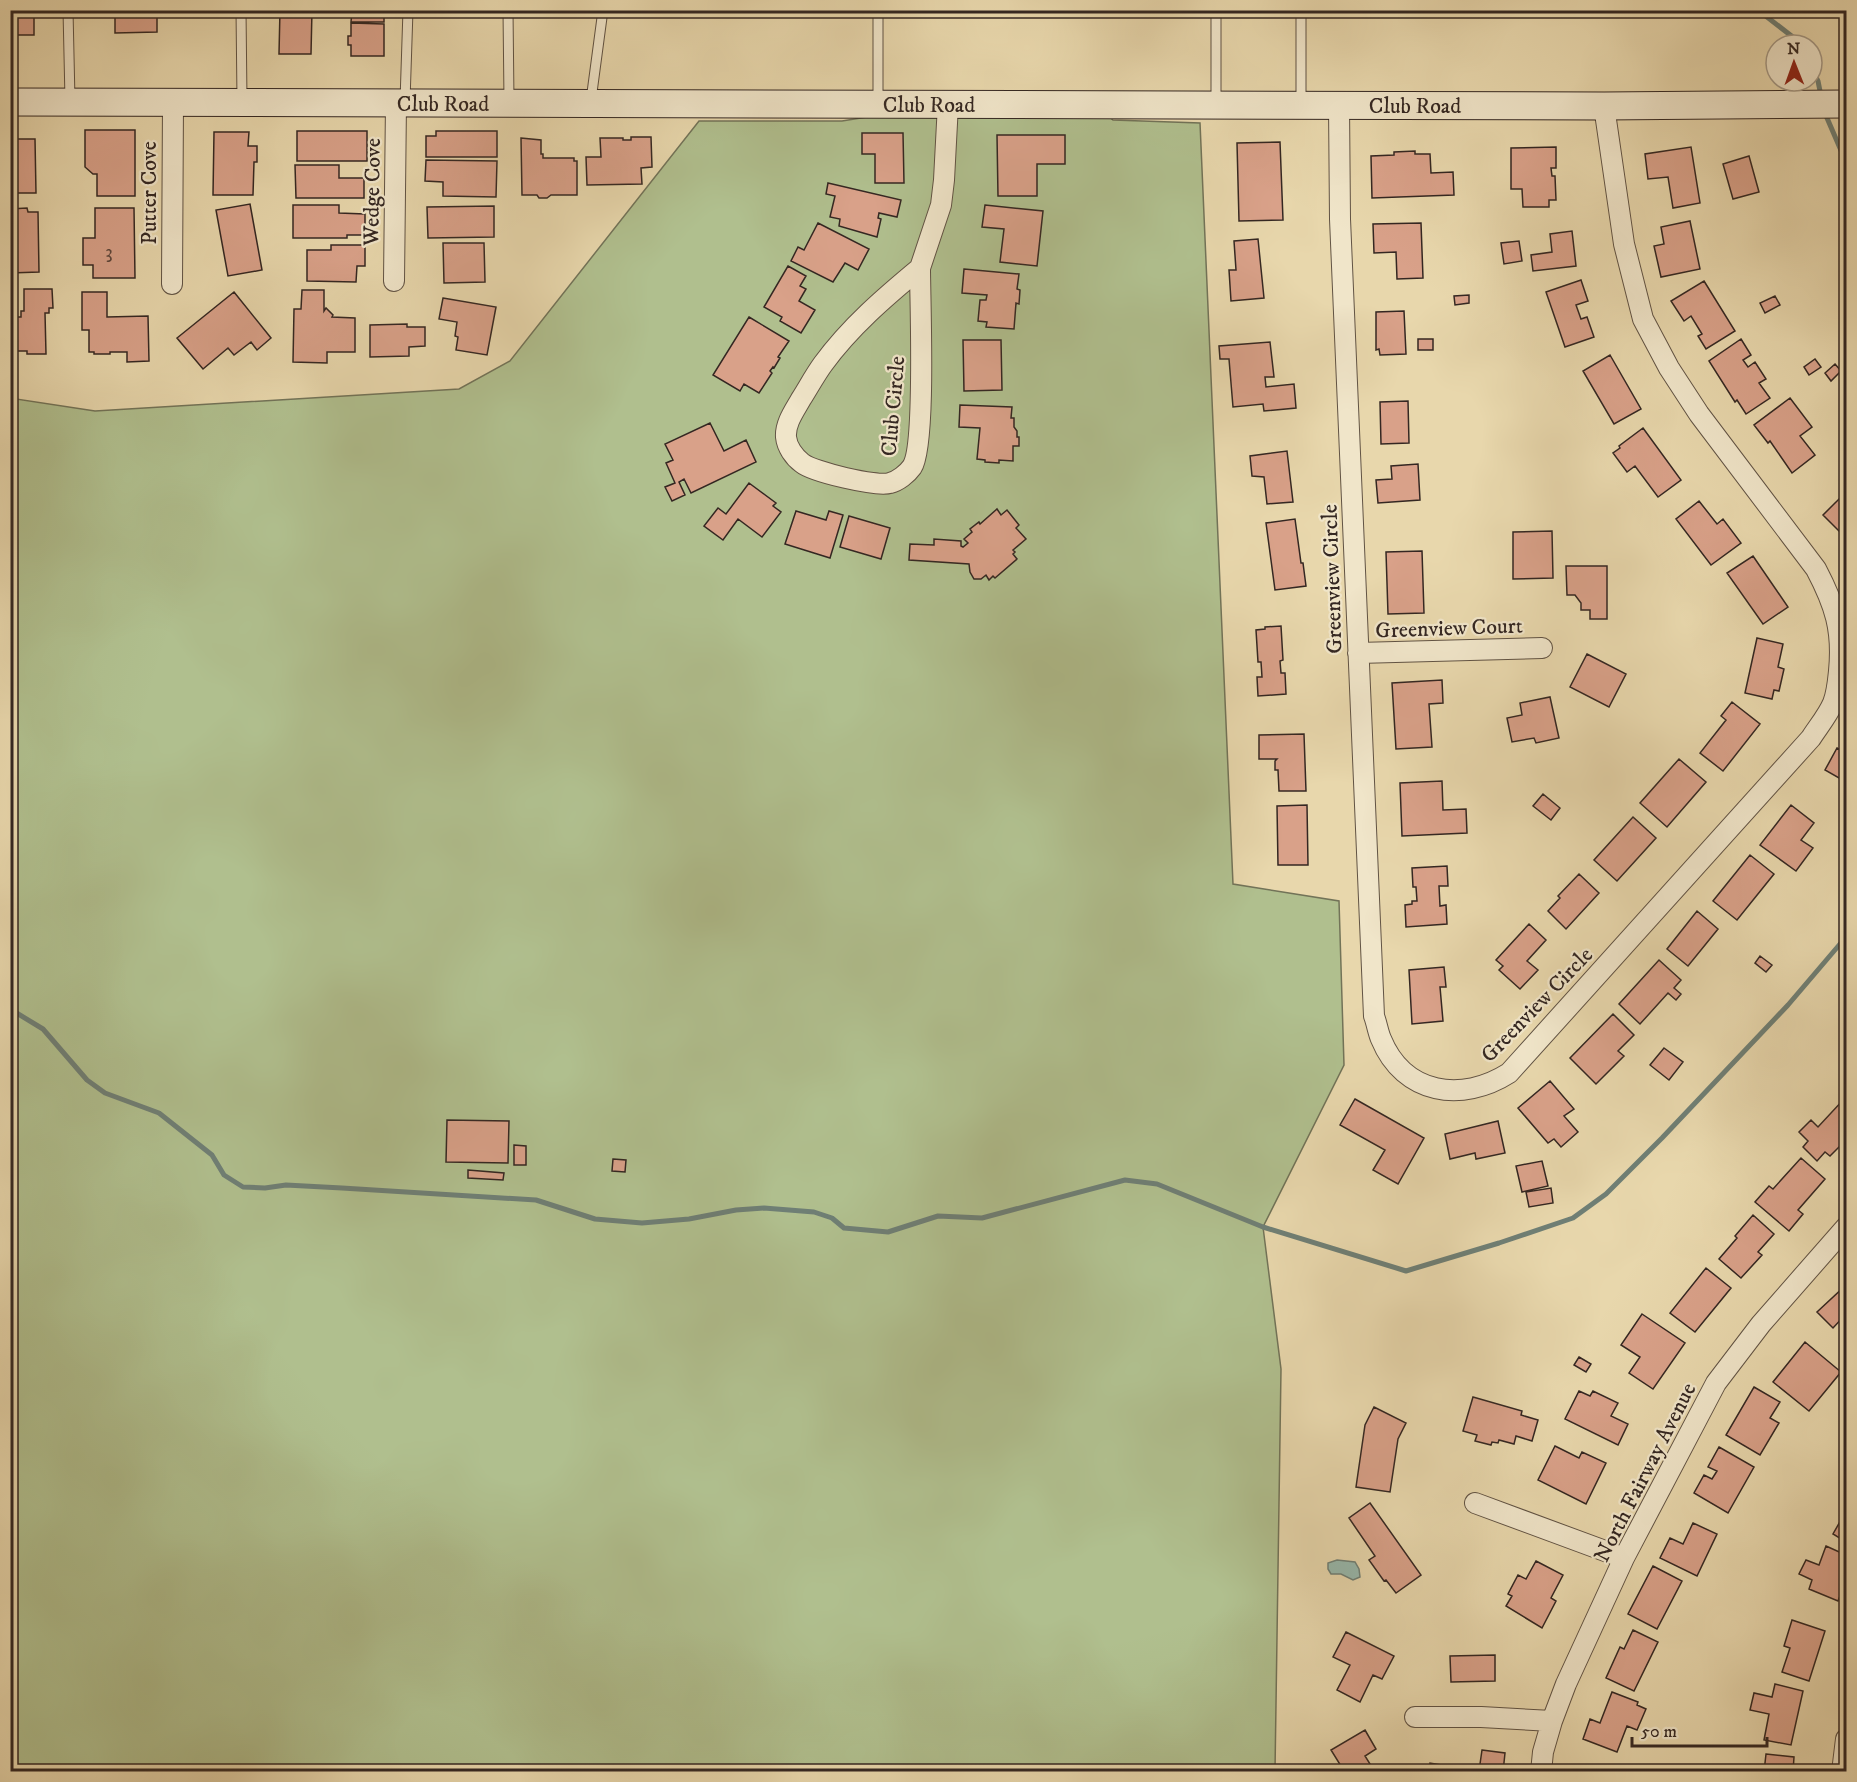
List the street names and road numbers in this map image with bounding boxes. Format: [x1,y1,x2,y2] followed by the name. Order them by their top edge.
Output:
[397,91,489,118] street label: Club Road
[883,92,975,119] street label: Club Road
[1369,93,1461,120] street label: Club Road
[358,138,387,247] street label: Wedge Cove
[136,141,163,245] street label: Putter Cove
[876,355,911,457] street label: Club Circle
[1316,504,1349,654] street label: Greenview Circle
[1375,612,1523,645] street label: Greenview Court
[1475,942,1599,1068] street label: Greenview Circle
[1588,1378,1702,1567] street label: North Fairway Avenue

